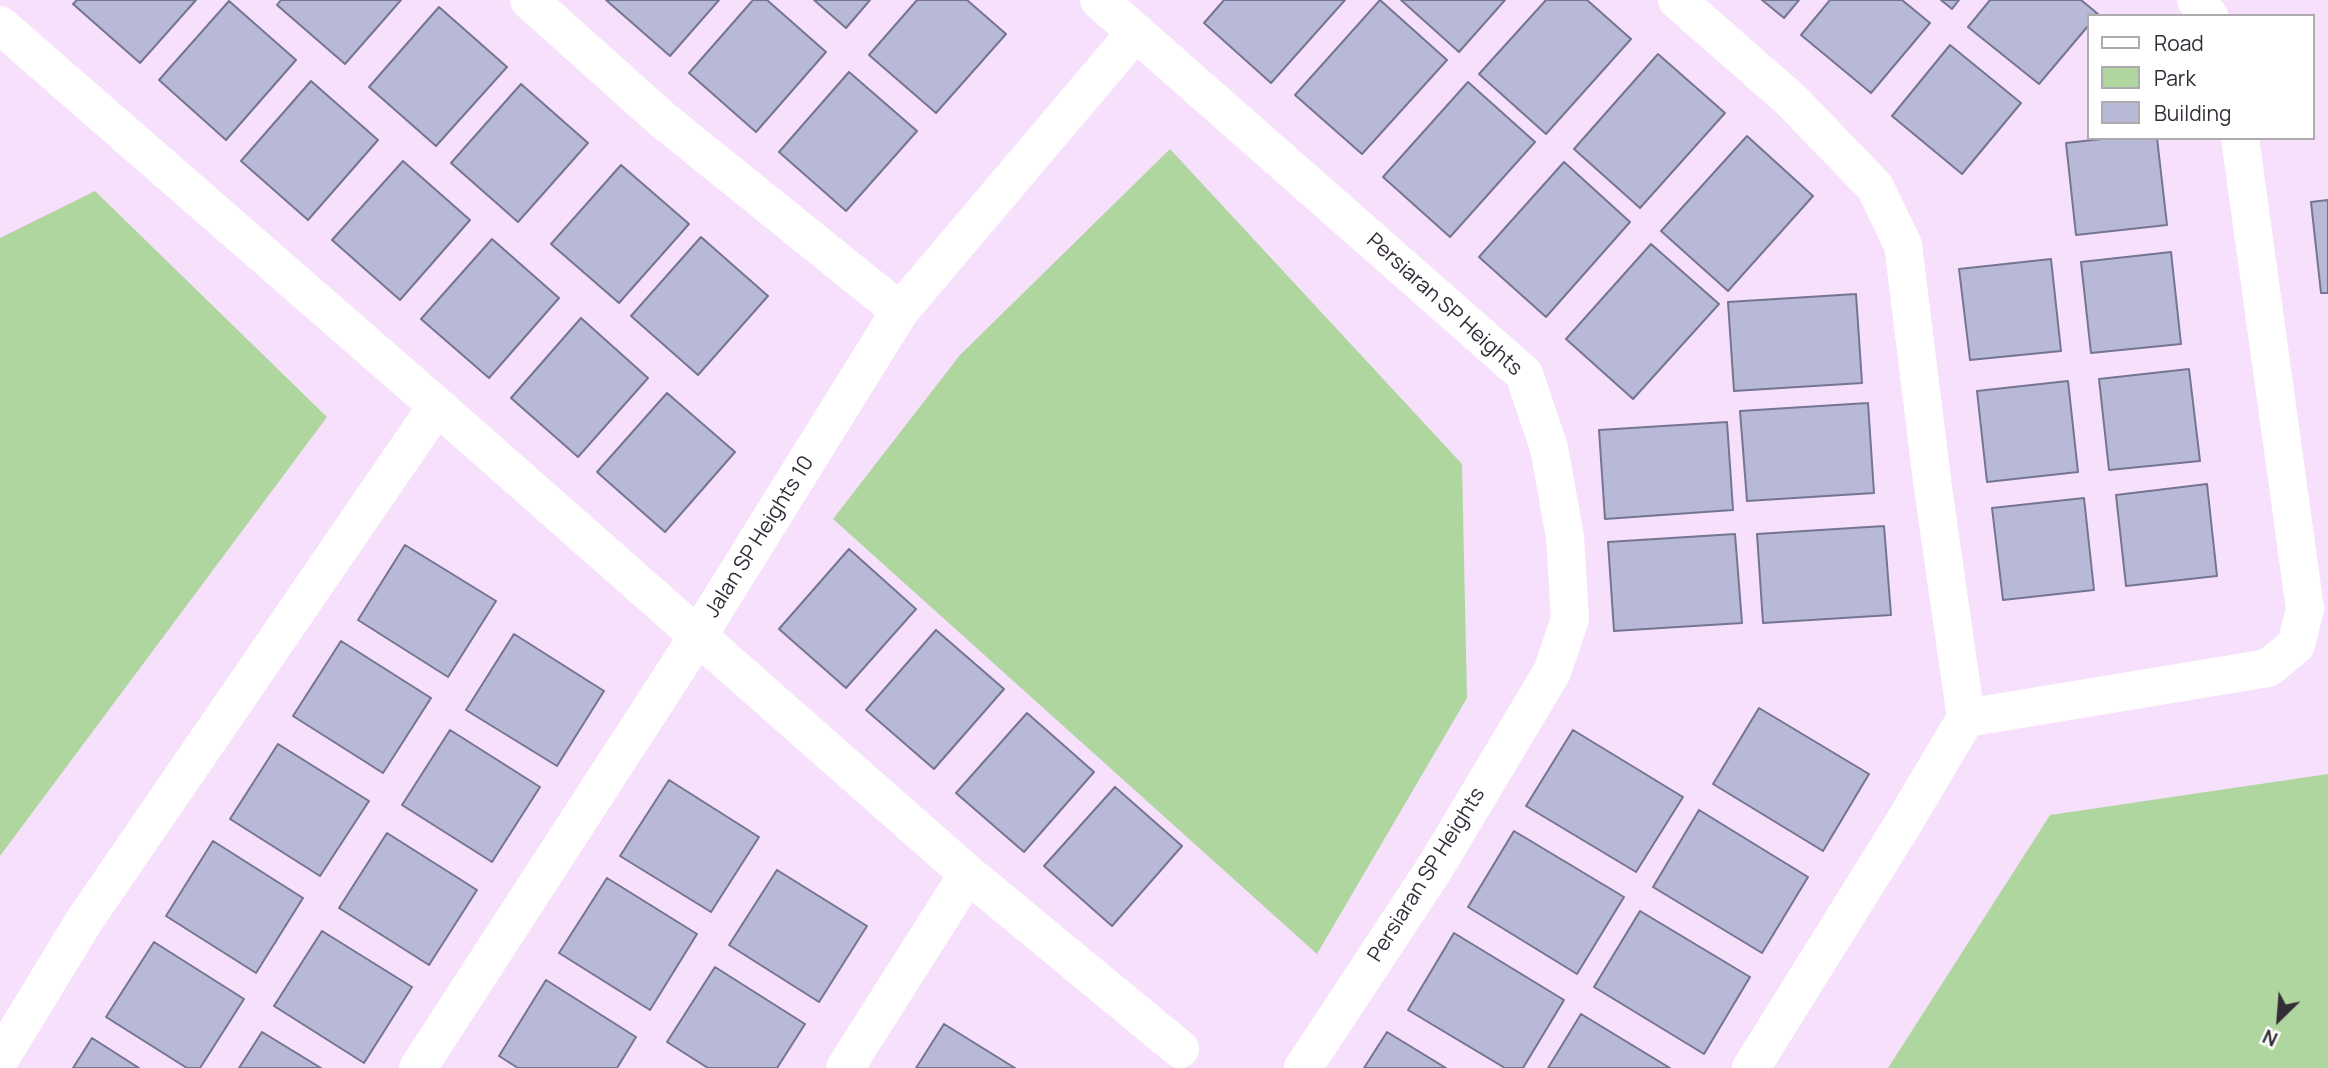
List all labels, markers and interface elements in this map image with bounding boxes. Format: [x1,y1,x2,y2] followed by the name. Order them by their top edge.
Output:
[2086,14,2314,140] legend
[2154,29,2204,57] text: Road
[2154,64,2196,92] text: Park
[2154,99,2231,127] text: Building
[1361,228,1527,382] street label: Persiaran SP Heights
[700,452,820,622] street label: Jalan SP Heights 10
[1363,783,1491,967] street label: Persiaran SP Heights
[2244,984,2314,1054] north arrow
[2258,1023,2282,1053] text: N

